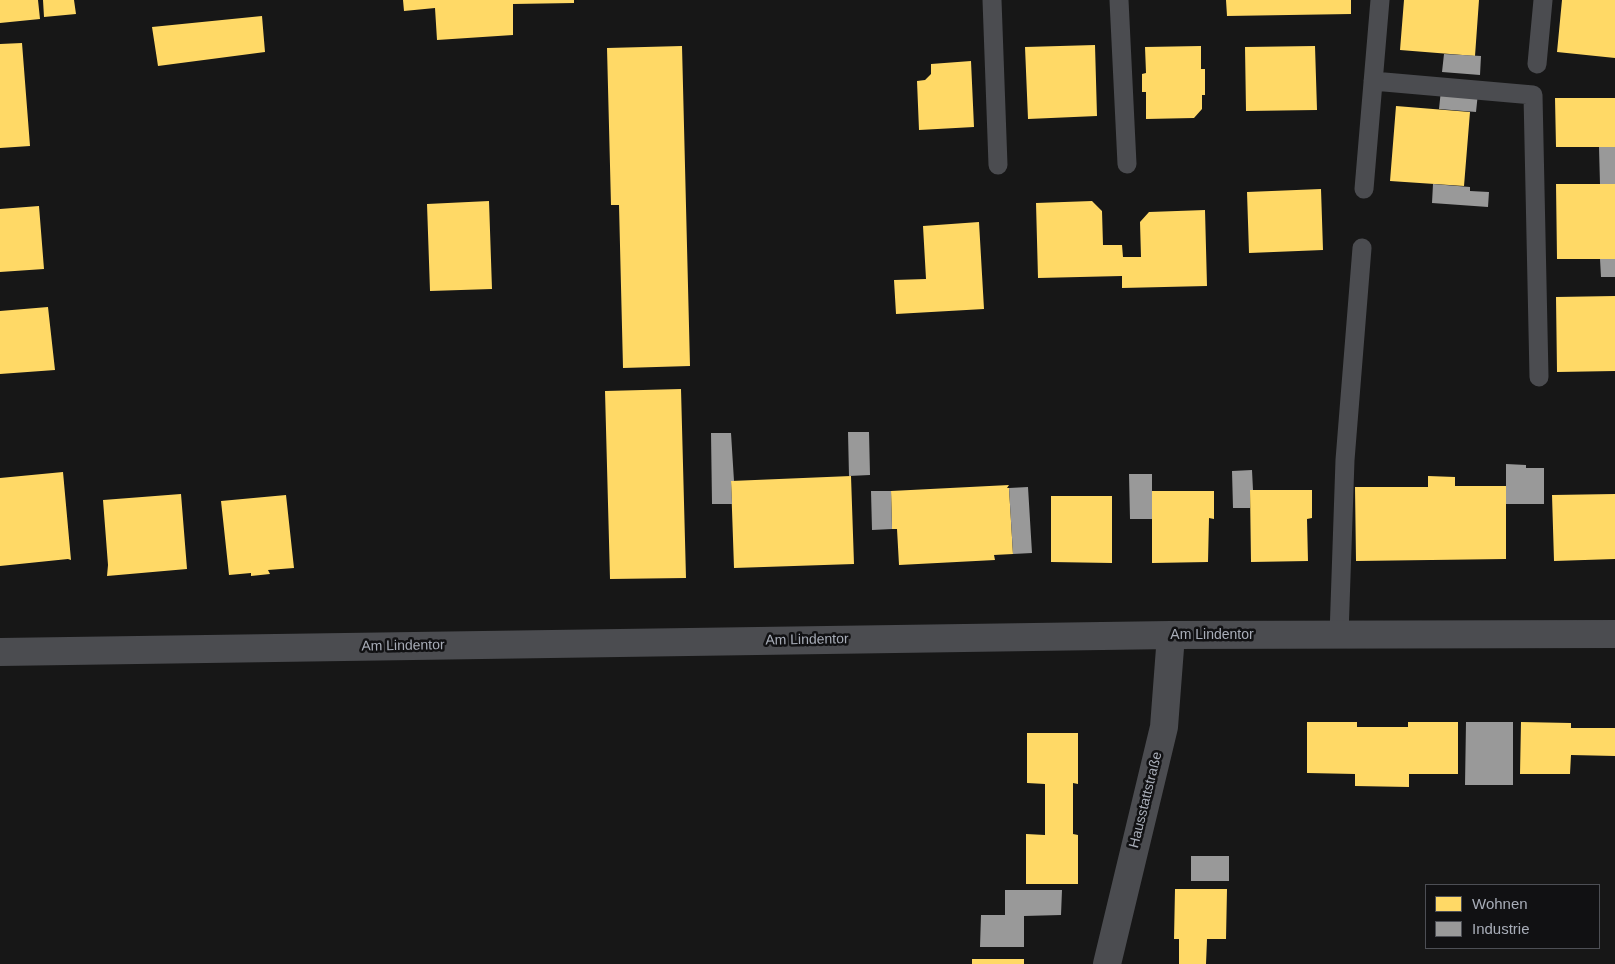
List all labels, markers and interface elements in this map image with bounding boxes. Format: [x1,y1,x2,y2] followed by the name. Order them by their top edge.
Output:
[1170,627,1254,643] street label: Am Lindentor
[765,631,849,649] street label: Am Lindentor
[361,637,445,655] street label: Am Lindentor
[1126,750,1166,850] street label: Hausstattstraße
[1425,884,1600,949] legend
[1472,895,1528,912] text: Wohnen
[1472,920,1530,937] text: Industrie

